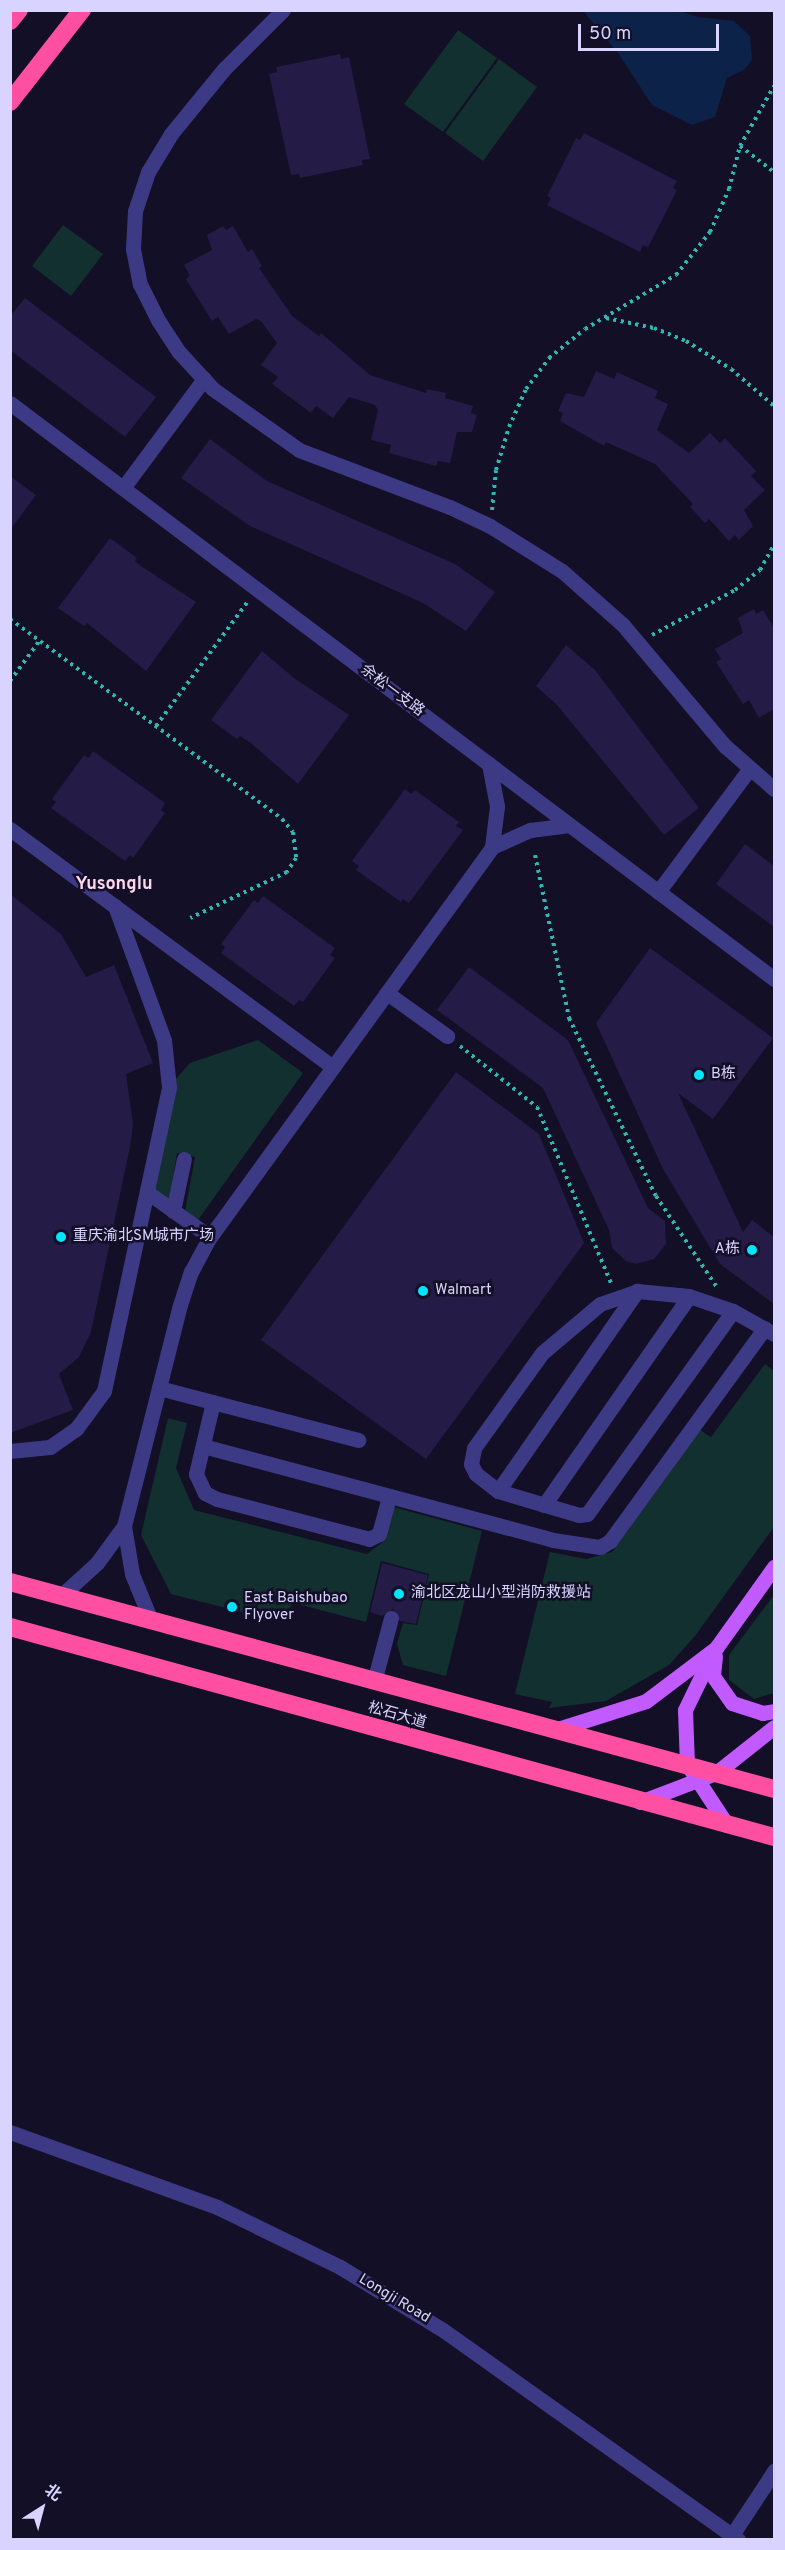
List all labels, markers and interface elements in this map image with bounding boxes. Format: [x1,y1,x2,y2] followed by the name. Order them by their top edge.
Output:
[581,12,722,50] scale bar
[589,23,631,46] text: 50 m
[357,661,427,721] street label: 余松一支路
[75,874,153,896] district label: Yusonglu
[711,1066,736,1084] place label: B栋
[692,1068,706,1082] marker: B栋
[73,1228,214,1246] place label: 重庆渝北SM城市广场
[54,1230,68,1244] marker: 重庆渝北SM城市广场
[715,1241,740,1259] place label: A栋
[745,1243,759,1257] marker: A栋
[435,1282,492,1300] place label: Walmart
[416,1284,430,1298] marker: Walmart
[411,1585,591,1603] place label: 渝北区龙山小型消防救援站
[392,1587,406,1601] marker: 渝北区龙山小型消防救援站
[244,1589,348,1624] place label: East Baishubao Flyover
[225,1600,239,1614] marker: East Baishubao Flyover
[366,1699,428,1733] street label: 松石大道
[355,2271,433,2327] street label: Longji Road
[12,2478,72,2538] north arrow
[40,2481,65,2506] text: 北

